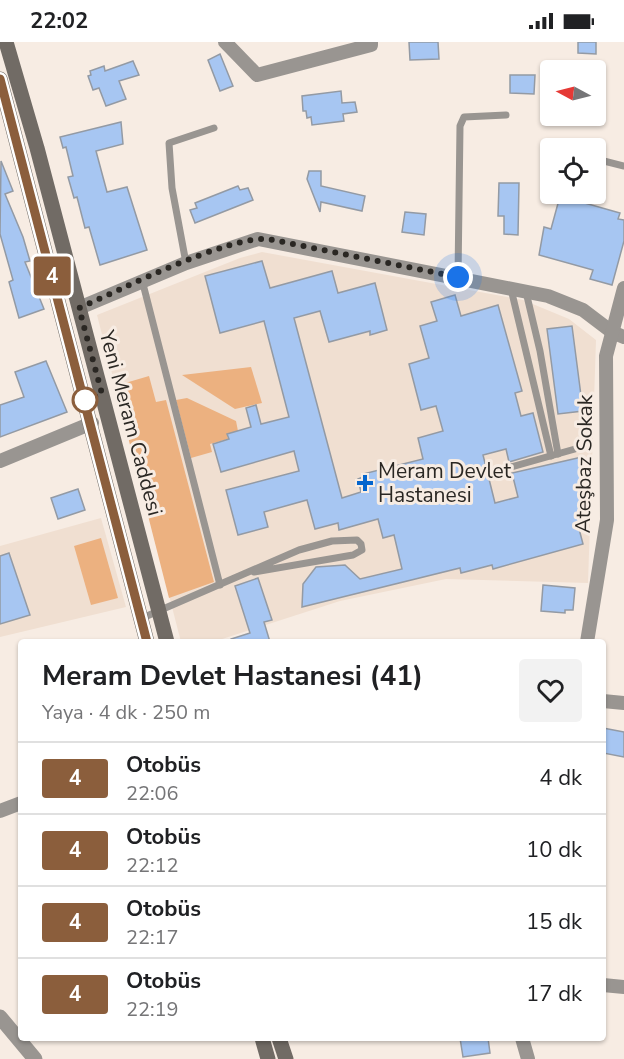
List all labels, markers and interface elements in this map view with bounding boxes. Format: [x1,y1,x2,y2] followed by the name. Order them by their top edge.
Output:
[30,6,88,36] text: 22:02
[540,60,606,126] north arrow
[540,60,606,204] map controls
[540,138,606,204] button: locate
[32,256,72,296] line badge: 4
[46,262,58,290] text: 4
[443,262,473,292] your location
[93,326,169,519] street label: Yeni Meram Caddesi
[72,387,98,413] unlabelled marker
[569,394,599,534] street label: Ateşbaz Sokak
[378,457,512,509] place label: Meram Devlet Hastanesi
[356,474,374,492] marker: Meram Devlet Hastanesi
[42,657,423,695] text: Meram Devlet Hastanesi (41)
[519,659,582,722] button: heart
[42,699,210,726] text: Yaya · 4 dk · 250 m
[126,750,201,780] text: Otobüs
[539,763,582,793] text: 4 dk
[69,764,81,792] text: 4
[126,780,179,807] text: 22:06
[126,822,201,852] text: Otobüs
[526,835,582,865] text: 10 dk
[69,836,81,864] text: 4
[126,852,179,879] text: 22:12
[126,894,201,924] text: Otobüs
[526,907,582,937] text: 15 dk
[69,908,81,936] text: 4
[126,924,179,951] text: 22:17
[126,966,201,996] text: Otobüs
[526,979,582,1009] text: 17 dk
[69,980,81,1008] text: 4
[126,996,179,1023] text: 22:19

